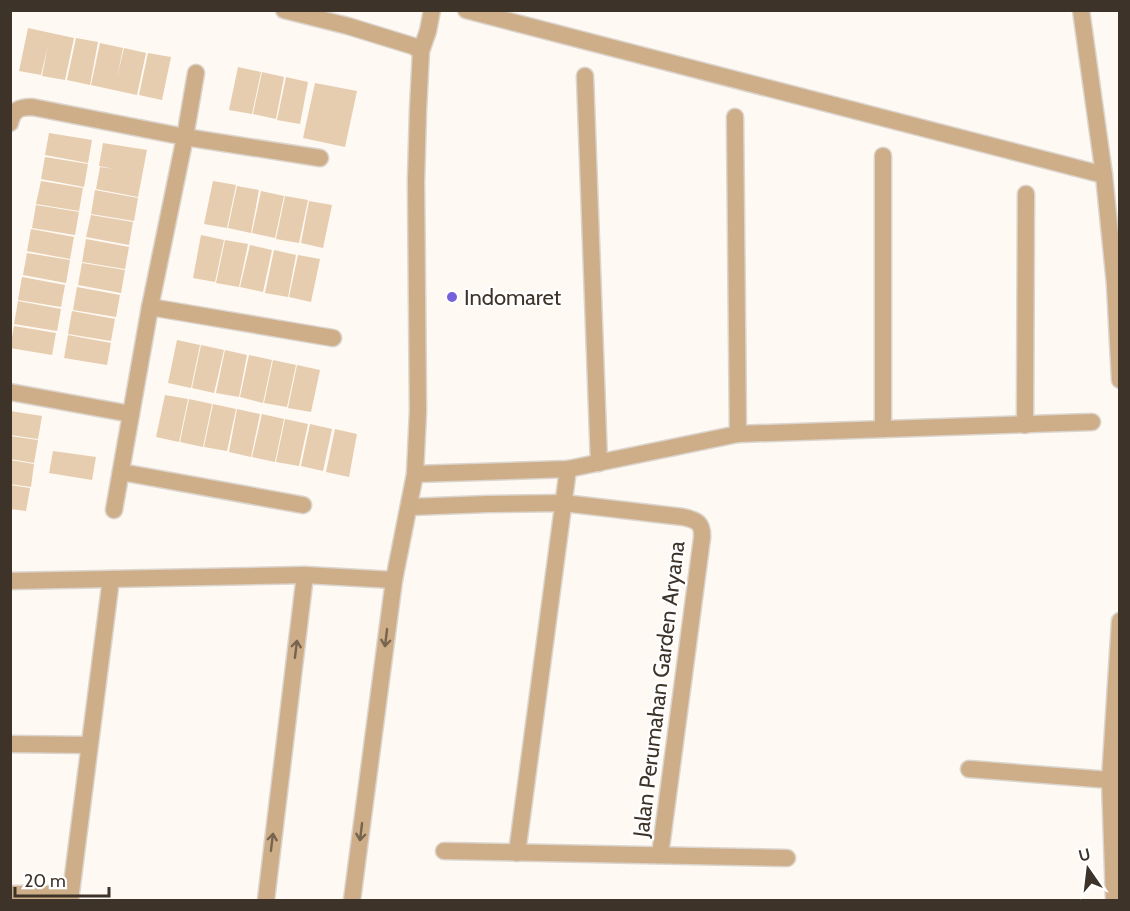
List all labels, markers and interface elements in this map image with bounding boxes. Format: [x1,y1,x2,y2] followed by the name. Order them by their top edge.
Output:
[464,284,562,311] place label: Indomaret
[445,290,459,304] marker: Indomaret
[627,539,691,840] street label: Jalan Perumahan Garden Aryana
[381,628,392,648] one-way arrow
[290,639,301,659] one-way arrow
[356,821,367,841] one-way arrow
[267,833,278,853] one-way arrow
[1058,839,1118,899] north arrow
[1077,844,1092,866] text: U
[15,860,110,898] scale bar
[24,870,66,892] text: 20 m

